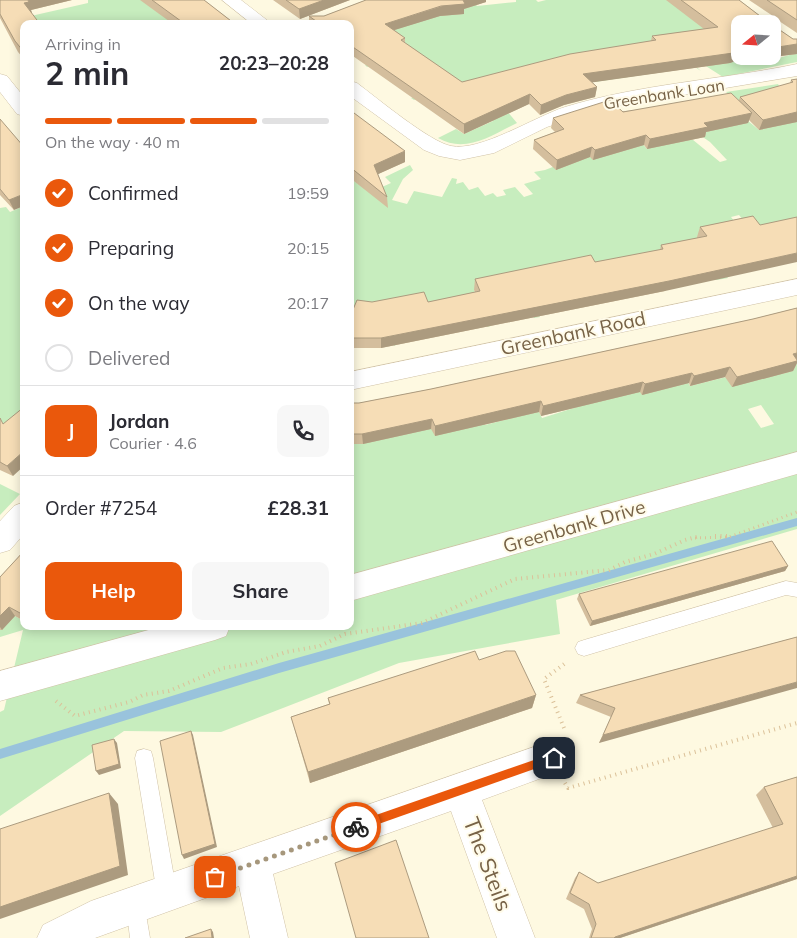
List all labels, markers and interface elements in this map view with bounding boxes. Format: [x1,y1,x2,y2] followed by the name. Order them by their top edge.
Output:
[731,15,781,65] north arrow
[731,15,781,65] map controls
[45,34,121,54] text: Arriving in
[219,51,329,75] text: 20:23–20:28
[45,53,129,93] text: 2 min
[602,75,726,113] street label: Greenbank Loan
[45,132,180,152] text: On the way · 40 m
[45,179,73,207] icon: check
[88,181,179,205] text: Confirmed
[287,183,329,203] text: 19:59
[45,234,73,262] icon: check
[88,236,174,260] text: Preparing
[287,238,329,258] text: 20:15
[45,289,73,317] icon: check
[88,291,190,315] text: On the way
[287,293,329,313] text: 20:17
[498,306,648,360] street label: Greenbank Road
[88,346,170,370] text: Delivered
[277,405,329,457] button: phone
[109,409,169,433] text: Jordan
[68,419,74,443] text: J
[109,433,197,453] text: Courier · 4.6
[500,494,648,558] street label: Greenbank Drive
[45,496,157,520] text: Order #7254
[267,496,329,520] text: £28.31
[45,562,182,620] button: Help
[192,562,329,620] button: Share
[533,737,575,779] pin
[540,744,568,772] icon: home
[331,802,381,852] courier
[342,813,370,841] icon: bike
[457,813,519,915] street label: The Steils
[194,856,236,898] pin
[201,863,229,891] icon: bag

